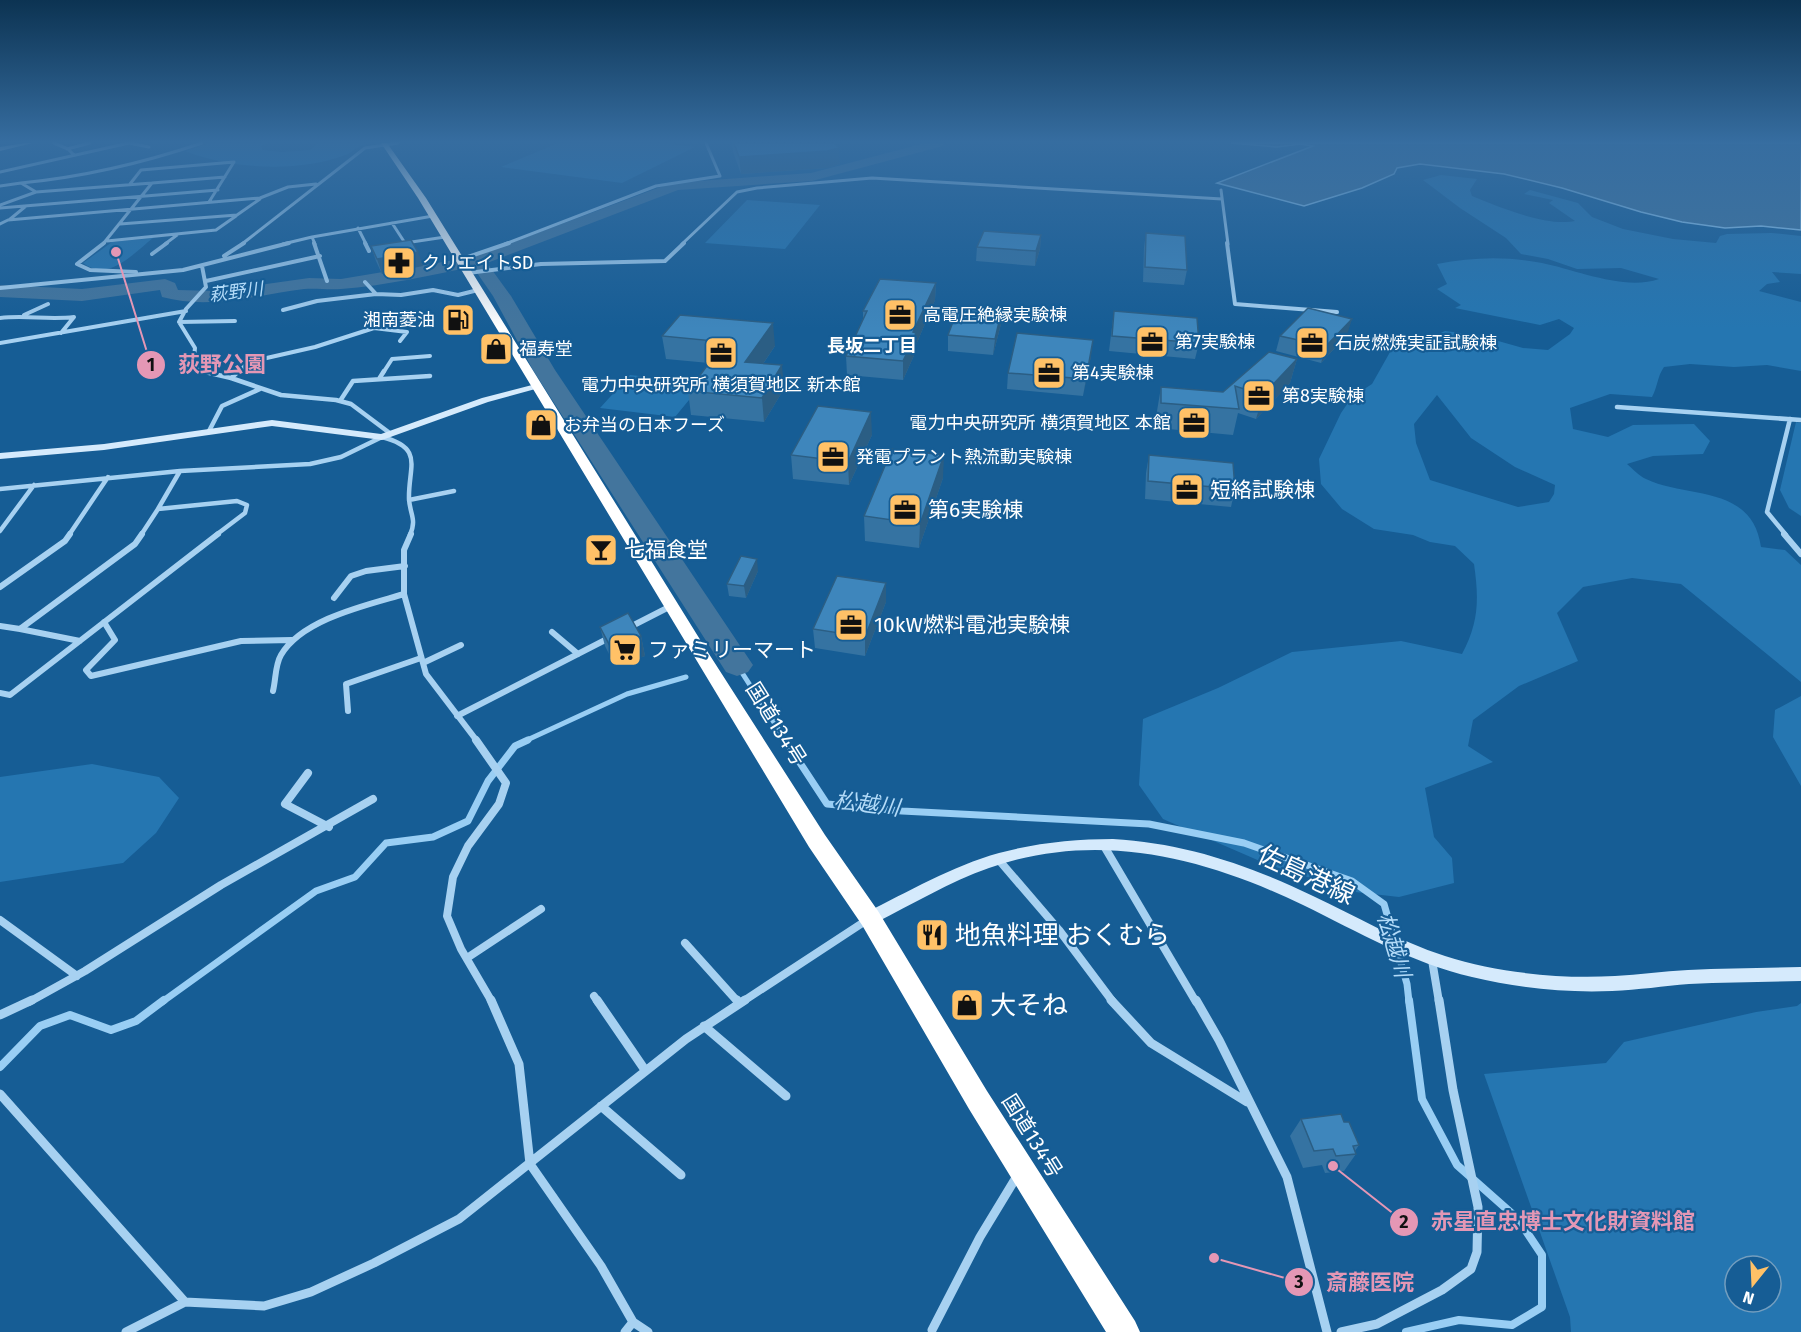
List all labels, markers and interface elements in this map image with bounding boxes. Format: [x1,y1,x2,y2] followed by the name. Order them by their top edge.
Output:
[381,245,417,281] pharmacy icon: クリエイトSD
[422,252,533,274] place label: クリエイトSD
[208,278,266,306] water label: 萩野川
[882,297,918,333] office icon: 高電圧絶縁実験棟
[440,302,476,338] fuel station icon: 湘南菱油
[923,304,1067,326] place label: 高電圧絶縁実験棟
[363,309,435,331] place label: 湘南菱油
[1134,324,1170,360] office icon: 第7実験棟
[1294,325,1330,361] office icon: 石炭燃焼実証試験棟
[478,331,514,367] shop icon: 福寿堂
[1175,331,1255,353] place label: 第7実験棟
[1335,332,1497,354] place label: 石炭燃焼実証試験棟
[703,335,739,371] office icon: 電力中央研究所 横須賀地区 新本館
[827,335,917,357] district label: 長坂二丁目
[519,338,573,360] place label: 福寿堂
[136,345,278,385] callout: 荻野公園
[178,351,266,378] text: 荻野公園
[147,354,155,376] text: 1
[1031,355,1067,391] office icon: 第4実験棟
[1072,362,1154,384] place label: 第4実験棟
[581,374,861,396] place label: 電力中央研究所 横須賀地区 新本館
[1241,378,1277,414] office icon: 第8実験棟
[1282,385,1364,407] place label: 第8実験棟
[1176,405,1212,441] office icon: 電力中央研究所 横須賀地区 本館
[523,407,559,443] shop icon: お弁当の日本フーズ
[909,412,1171,434] place label: 電力中央研究所 横須賀地区 本館
[564,414,725,436] place label: お弁当の日本フーズ
[815,439,851,475] office icon: 発電プラント熱流動実験棟
[856,446,1072,468] place label: 発電プラント熱流動実験棟
[1169,472,1205,508] office icon: 短絡試験棟
[1210,477,1315,503] place label: 短絡試験棟
[887,492,923,528] office icon: 第6実験棟
[928,497,1023,523] place label: 第6実験棟
[583,532,619,568] bar icon: 七福食堂
[624,537,708,563] place label: 七福食堂
[833,607,869,643] office icon: 10kW燃料電池実験棟
[874,612,1070,638] place label: 10kW燃料電池実験棟
[607,632,643,668] supermarket icon: ファミリーマート
[648,637,816,663] place label: ファミリーマート
[740,677,812,771] street label: 国道134号
[833,787,903,822] water label: 松越川
[1252,839,1360,911] street label: 佐島港線
[1371,909,1417,982] water label: 松越川
[914,917,950,953] restaurant icon: 地魚料理 おくむら
[955,920,1170,951] place label: 地魚料理 おくむら
[949,987,985,1023] shop icon: 大そね
[990,990,1068,1021] place label: 大そね
[996,1089,1068,1183] street label: 国道134号
[1389,1202,1707,1242] callout: 赤星直忠博士文化財資料館
[1431,1208,1695,1235] text: 赤星直忠博士文化財資料館
[1399,1211,1409,1233] text: 2
[1723,1254,1783,1314] north arrow
[1284,1262,1426,1302] callout: 斎藤医院
[1326,1269,1414,1296] text: 斎藤医院
[1293,1271,1304,1293] text: 3
[1741,1287,1756,1308] text: N

